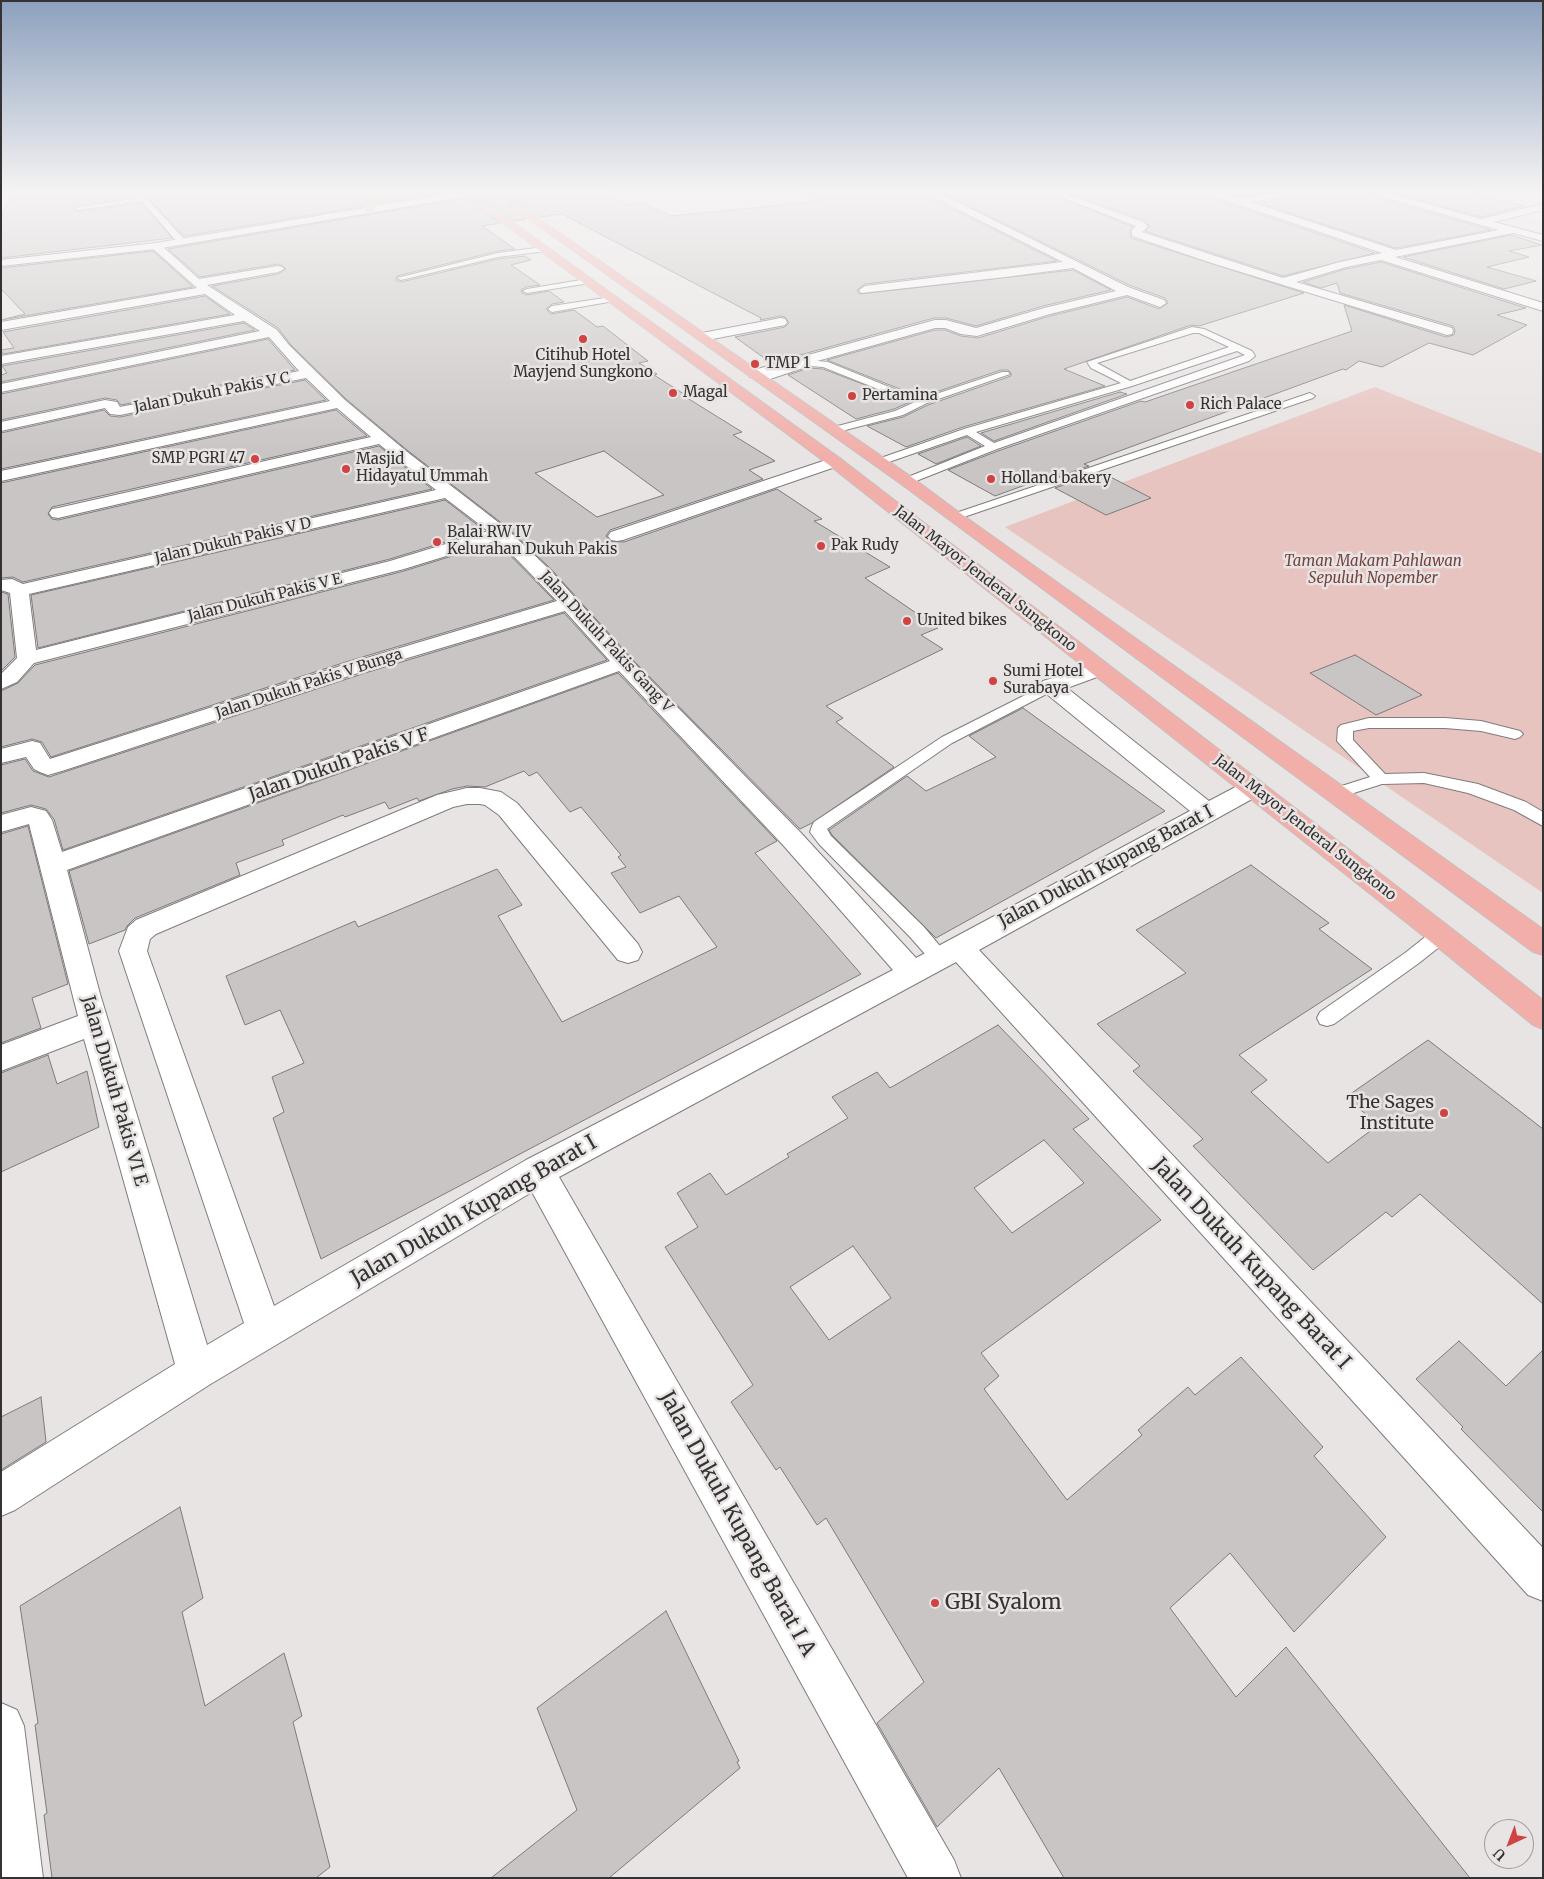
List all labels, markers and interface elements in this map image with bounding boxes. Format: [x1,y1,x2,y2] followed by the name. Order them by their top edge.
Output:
[577,333,589,345] marker: Citihub Hotel Mayjend Sungkono
[513,347,653,382] place label: Citihub Hotel Mayjend Sungkono
[765,355,810,373] place label: TMP 1
[749,358,761,370] marker: TMP 1
[132,369,292,417] street label: Jalan Dukuh Pakis V C
[683,384,728,402] place label: Magal
[667,387,679,399] marker: Magal
[862,387,938,405] place label: Pertamina
[846,390,858,402] marker: Pertamina
[1200,396,1282,414] place label: Rich Palace
[1184,399,1196,411] marker: Rich Palace
[152,450,245,468] place label: SMP PGRI 47
[356,451,488,486] place label: Masjid Hidayatul Ummah
[249,453,261,465] marker: SMP PGRI 47
[340,463,352,475] marker: Masjid Hidayatul Ummah
[1001,470,1111,488] place label: Holland bakery
[985,473,997,485] marker: Holland bakery
[890,502,1080,656] street label: Jalan Mayor Jenderal Sungkono
[153,514,313,568] street label: Jalan Dukuh Pakis V D
[447,524,617,559] place label: Balai RW IV Kelurahan Dukuh Pakis
[431,536,443,548] marker: Balai RW IV Kelurahan Dukuh Pakis
[831,537,899,555] place label: Pak Rudy
[815,540,827,552] marker: Pak Rudy
[1284,553,1462,588] park label: Taman Makam Pahlawan Sepuluh Nopember
[536,568,676,716] street label: Jalan Dukuh Pakis Gang V
[186,570,344,626] street label: Jalan Dukuh Pakis V E
[917,612,1007,630] place label: United bikes
[901,615,913,627] marker: United bikes
[214,645,404,723] street label: Jalan Dukuh Pakis V Bunga
[1003,663,1083,698] place label: Sumi Hotel Surabaya
[987,675,999,687] marker: Sumi Hotel Surabaya
[246,724,432,806] street label: Jalan Dukuh Pakis V F
[1210,751,1400,905] street label: Jalan Mayor Jenderal Sungkono
[995,801,1217,933] street label: Jalan Dukuh Kupang Barat I
[76,993,152,1189] street label: Jalan Dukuh Pakis VI E
[1346,1092,1434,1134] place label: The Sages Institute
[1438,1107,1450,1119] marker: The Sages Institute
[347,1130,601,1292] street label: Jalan Dukuh Kupang Barat I
[1146,1153,1356,1375] street label: Jalan Dukuh Kupang Barat I
[653,1387,821,1661] street label: Jalan Dukuh Kupang Barat I A
[945,1590,1062,1616] place label: GBI Syalom
[929,1597,941,1609] marker: GBI Syalom
[1484,1819,1534,1869] north arrow
[1490,1844,1509,1864] text: U

